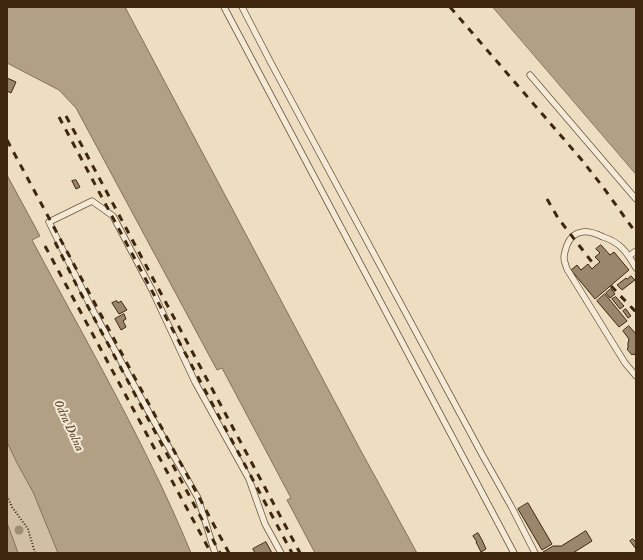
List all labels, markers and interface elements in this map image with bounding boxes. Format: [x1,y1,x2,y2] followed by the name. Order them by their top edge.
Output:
[49,398,87,454] water label: Odra Dolna

